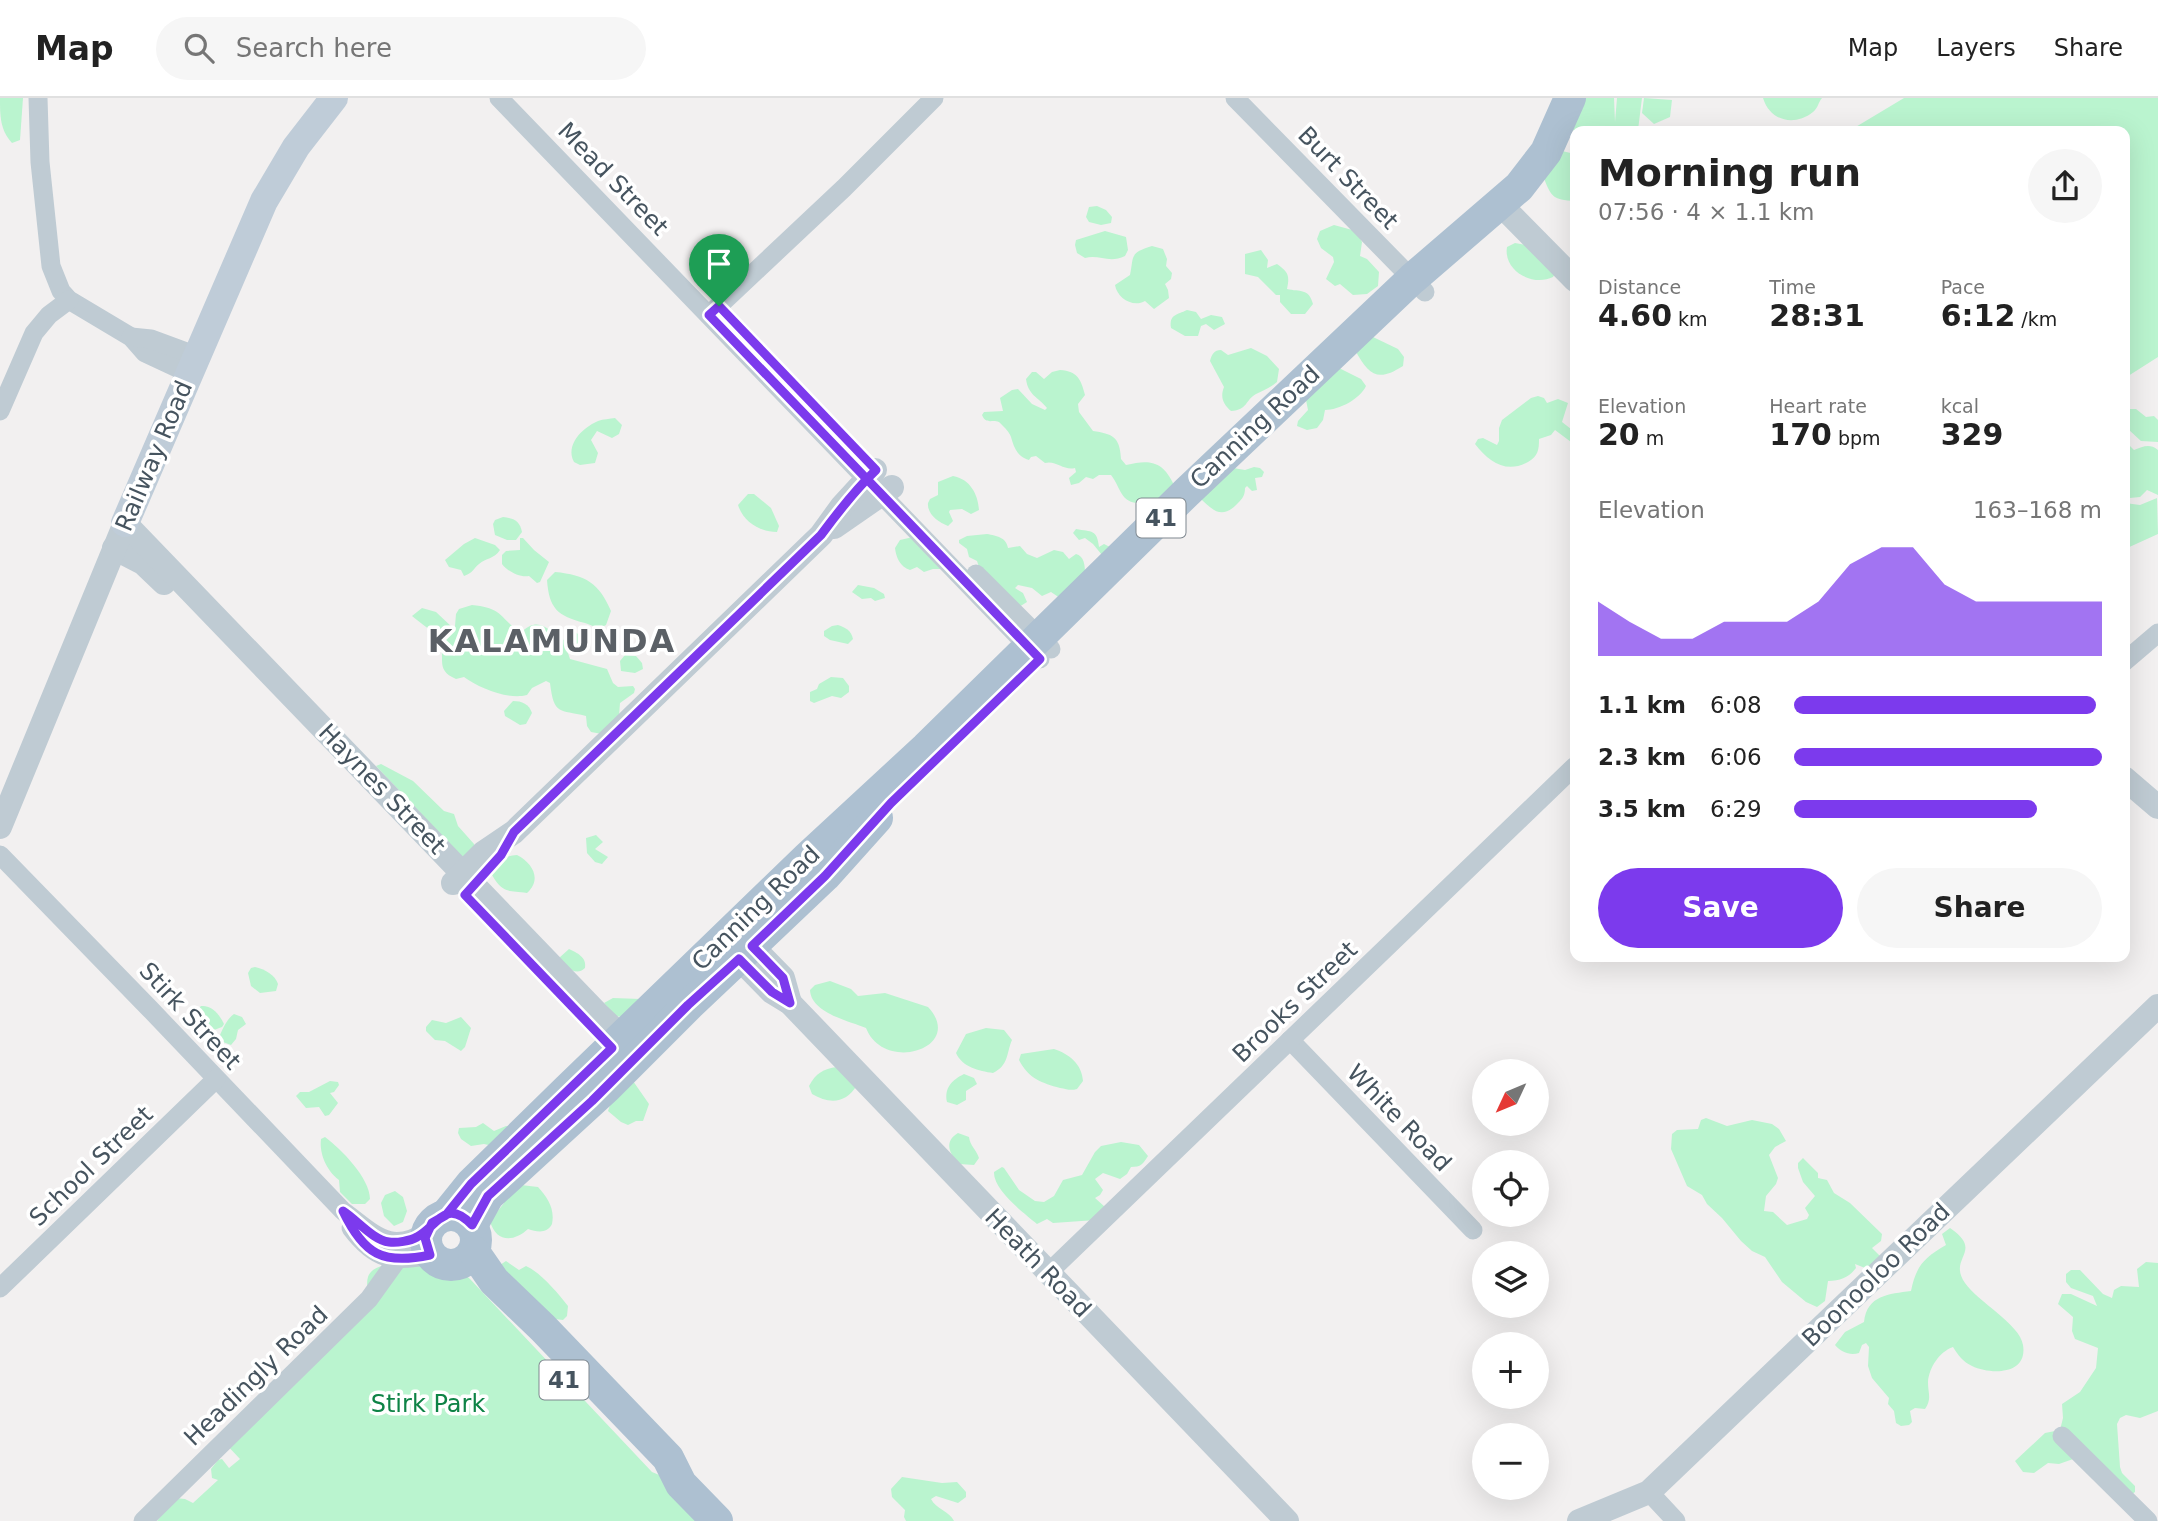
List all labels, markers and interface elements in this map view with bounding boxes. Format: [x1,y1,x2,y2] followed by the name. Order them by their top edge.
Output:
[156,17,646,80] search box
[35,29,114,68] text: Map
[180,29,218,67] icon: search
[236,33,392,63] text: Search here
[1848,34,1898,62] text: Map
[1936,34,2016,62] text: Layers
[2054,34,2123,62] text: Share
[552,117,674,241] street label: Mead Street
[1292,121,1404,235] street label: Burt Street
[2028,149,2102,223] button: share
[1598,151,1861,195] text: Morning run
[1598,199,1814,225] text: 07:56 · 4 × 1.1 km
[689,234,749,306] pin
[700,245,738,283] icon: arrive
[1598,276,1681,298] text: Distance
[1769,276,1816,298] text: Time
[1941,276,1985,298] text: Pace
[1598,298,1672,333] text: 4.60
[1769,298,1865,333] text: 28:31
[1941,298,2015,333] text: 6:12
[1672,308,1708,330] text: km
[2015,308,2057,330] text: /km
[1184,360,1326,494] street label: Canning Road
[110,377,198,535] street label: Railway Road
[1598,395,1686,417] text: Elevation
[1769,395,1867,417] text: Heart rate
[1941,395,1979,417] text: kcal
[1598,417,1640,452] text: 20
[1769,417,1832,452] text: 170
[1941,417,2003,452] text: 329
[1640,427,1664,449] text: m
[1832,427,1881,449] text: bpm
[1598,497,1705,523] text: Elevation
[1973,497,2102,523] text: 163–168 m
[1136,498,1186,538] road number: 41
[428,622,676,660] district label: KALAMUNDA
[1598,692,1686,718] text: 1.1 km
[1710,692,1762,718] text: 6:08
[313,718,451,860] street label: Haynes Street
[1598,744,1686,770] text: 2.3 km
[1710,744,1762,770] text: 6:06
[1598,796,1686,822] text: 3.5 km
[1710,796,1762,822] text: 6:29
[686,840,826,976] street label: Canning Road
[1598,868,1843,948] button: Save
[1857,868,2102,948] button: Share
[1227,936,1363,1068] street label: Brooks Street
[134,957,246,1075] street label: Stirk Street
[1341,1059,1457,1177] street label: White Road
[1472,1059,1549,1136] north arrow
[1472,1059,1549,1500] map controls
[24,1100,158,1232] street label: School Street
[1472,1150,1549,1227] button: locate
[1796,1197,1956,1353] street label: Boonooloo Road
[979,1203,1097,1323] street label: Heath Road
[1472,1241,1549,1318] button: layers
[178,1300,334,1452] street label: Headingly Road
[1472,1332,1549,1409] button: +
[540,1360,588,1400] road number: 41
[371,1390,485,1418] park label: Stirk Park
[1472,1423,1549,1500] button: −

